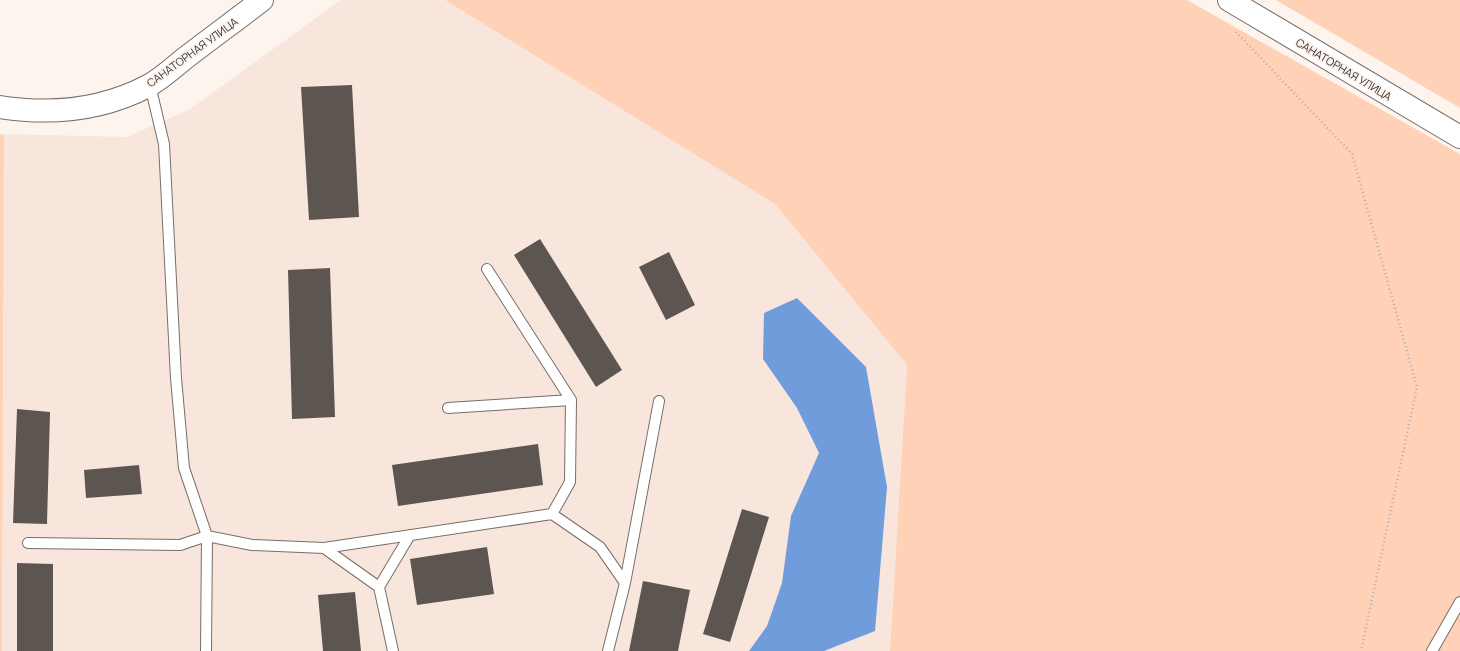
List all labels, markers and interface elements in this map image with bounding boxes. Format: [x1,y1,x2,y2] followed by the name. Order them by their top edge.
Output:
[143,14,241,90] street label: САНАТОРНАЯ УЛИЦА
[1293,34,1395,104] street label: САНАТОРНАЯ УЛИЦА

